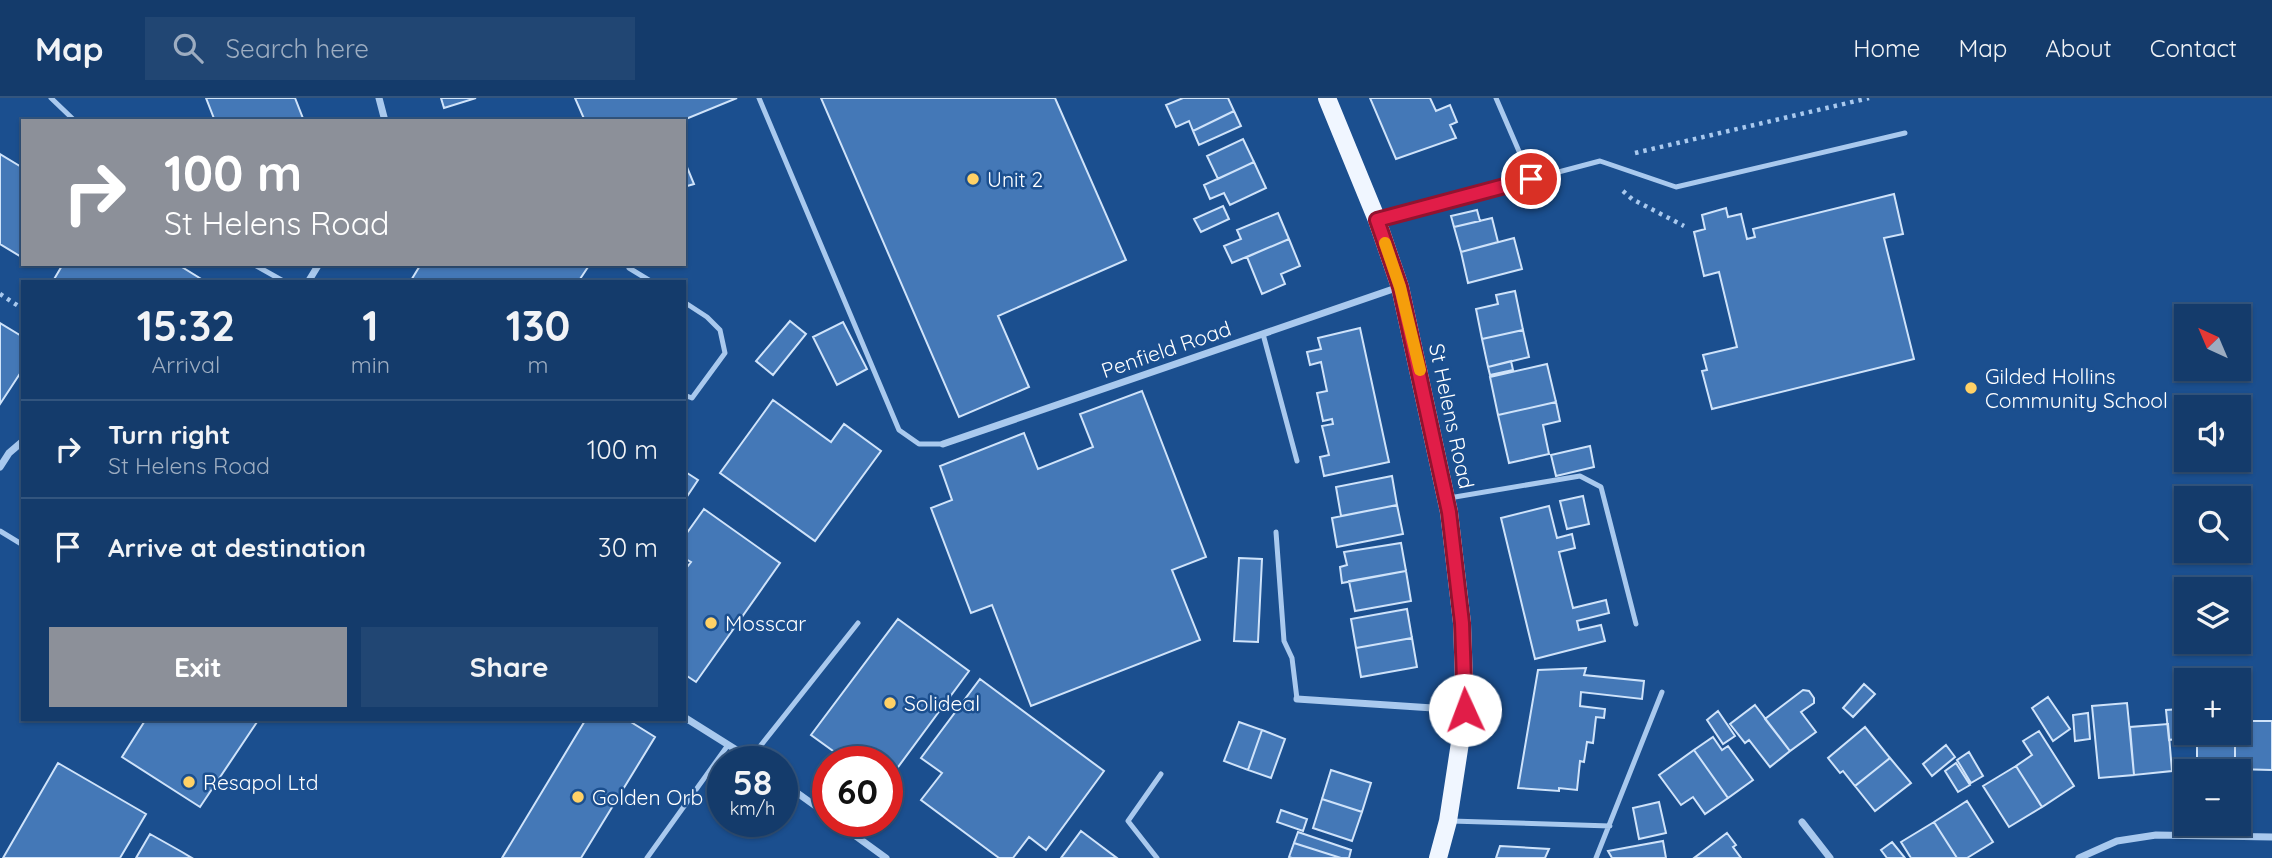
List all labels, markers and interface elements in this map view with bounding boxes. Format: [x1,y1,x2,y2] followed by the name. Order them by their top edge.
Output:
[145,17,635,80] search box
[35,28,103,69] text: Map
[169,29,207,67] icon: search
[225,32,369,65] text: Search here
[1853,33,1920,63] text: Home
[1958,33,2007,63] text: Map
[2045,33,2112,63] text: About
[2150,33,2237,63] text: Contact
[164,142,302,203] text: 100 m
[49,147,140,238] icon: right
[1501,149,1561,209] pin
[1512,160,1550,198] icon: arrive
[987,166,1043,192] place label: Unit 2
[965,171,981,187] marker: Unit 2
[164,203,389,243] text: St Helens Road
[137,299,235,352] text: 15:32
[362,299,379,352] text: 1
[506,299,570,352] text: 130
[2174,304,2250,382] north arrow
[2174,304,2251,836] map controls
[1098,315,1234,383] street label: Penfield Road
[1424,341,1480,491] street label: St Helens Road
[151,350,220,379] text: Arrival
[351,350,390,379] text: min
[527,350,548,379] text: m
[1985,363,2168,413] place label: Gilded Hollins Community School
[1963,380,1979,396] marker: Gilded Hollins Community School
[2174,395,2251,472] button: sound
[108,418,230,451] text: Turn right
[49,430,87,468] icon: right
[587,433,658,466] text: 100 m
[108,451,270,480] text: St Helens Road
[2174,486,2251,563] button: search
[49,528,87,566] icon: arrive
[108,531,366,564] text: Arrive at destination
[598,531,658,564] text: 30 m
[2174,577,2251,654] button: layers
[725,610,806,636] place label: Mosscar
[703,615,719,631] marker: Mosscar
[49,627,347,707] button: Exit
[361,627,658,707] button: Share
[2174,668,2251,745] button: +
[1428,673,1502,747] position arrow
[904,690,980,716] place label: Solideal
[882,695,898,711] marker: Solideal
[812,746,903,837] speed limit sign: 60
[2174,759,2251,836] button: −
[733,760,772,804] text: 58
[203,769,318,795] place label: Resapol Ltd
[181,774,197,790] marker: Resapol Ltd
[592,784,703,810] place label: Golden Orb
[570,789,586,805] marker: Golden Orb
[730,797,775,820] text: km/h

